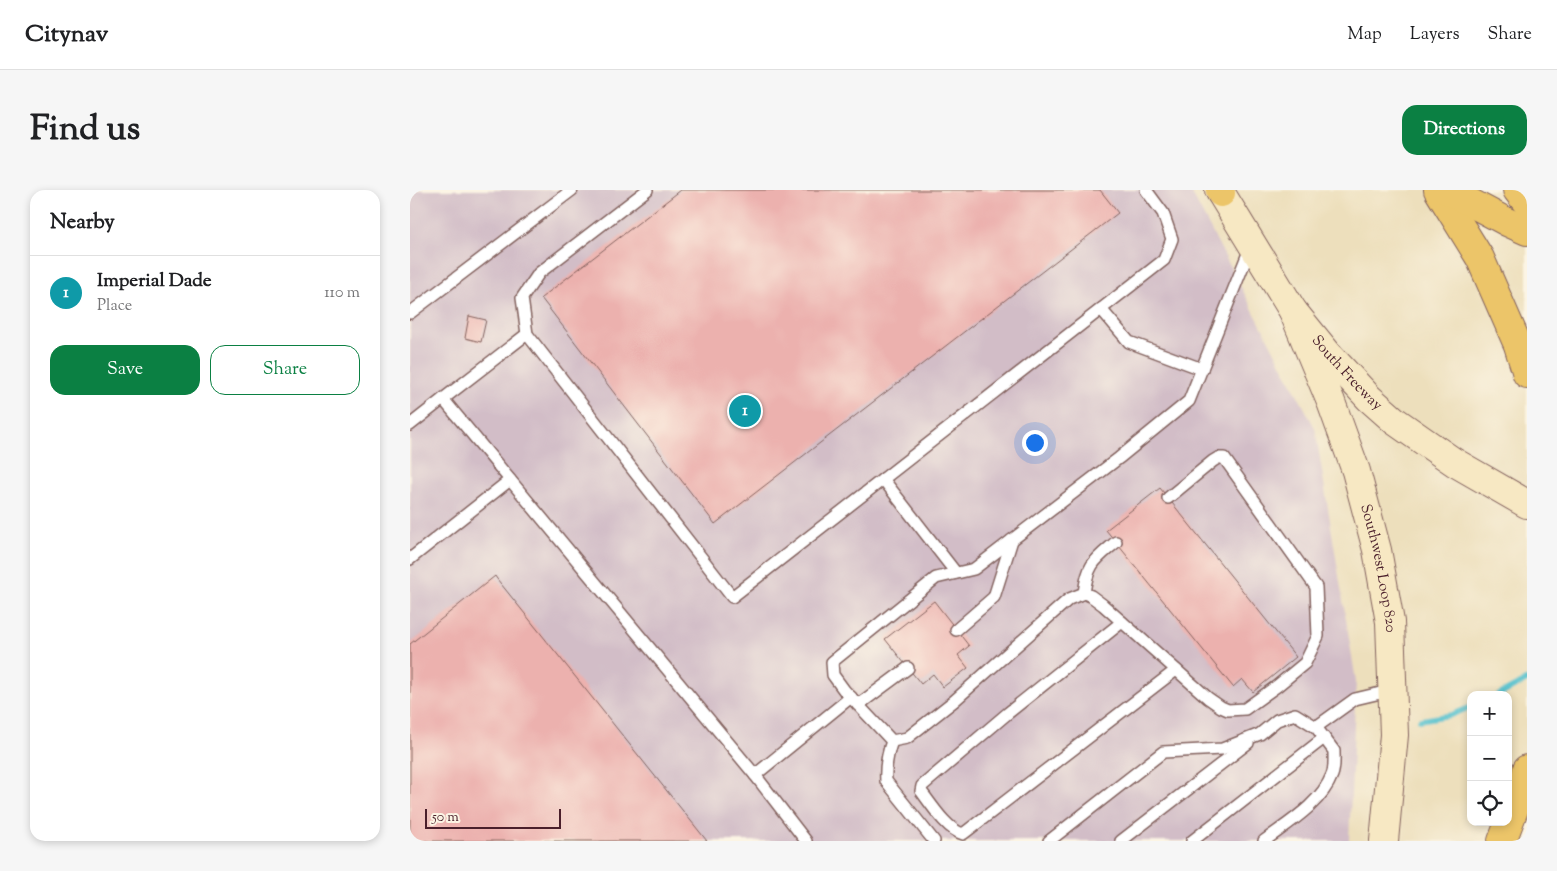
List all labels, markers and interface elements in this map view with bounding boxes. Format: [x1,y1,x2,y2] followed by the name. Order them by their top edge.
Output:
[25,18,108,52] text: Citynav
[1347,22,1382,48] text: Map
[1410,22,1460,48] text: Layers
[1488,22,1532,48] text: Share
[30,105,140,156] text: Find us
[1402,105,1527,155] button: Directions
[50,208,115,238] text: Nearby
[97,268,212,295] text: Imperial Dade
[63,282,69,305] text: 1
[324,282,360,305] text: 110 m
[97,295,132,318] text: Place
[1306,331,1387,416] street label: South Freeway
[50,345,200,395] button: Save
[210,345,360,395] button: Share
[729,392,761,430] pin: 1
[1022,430,1048,456] your location
[1355,502,1401,633] street label: Southwest Loop 820
[1467,691,1512,826] map controls
[1467,691,1512,736] button: +
[1467,736,1512,781] button: −
[1467,781,1512,826] button: locate
[425,806,561,829] scale bar
[432,808,459,828] text: 50 m

